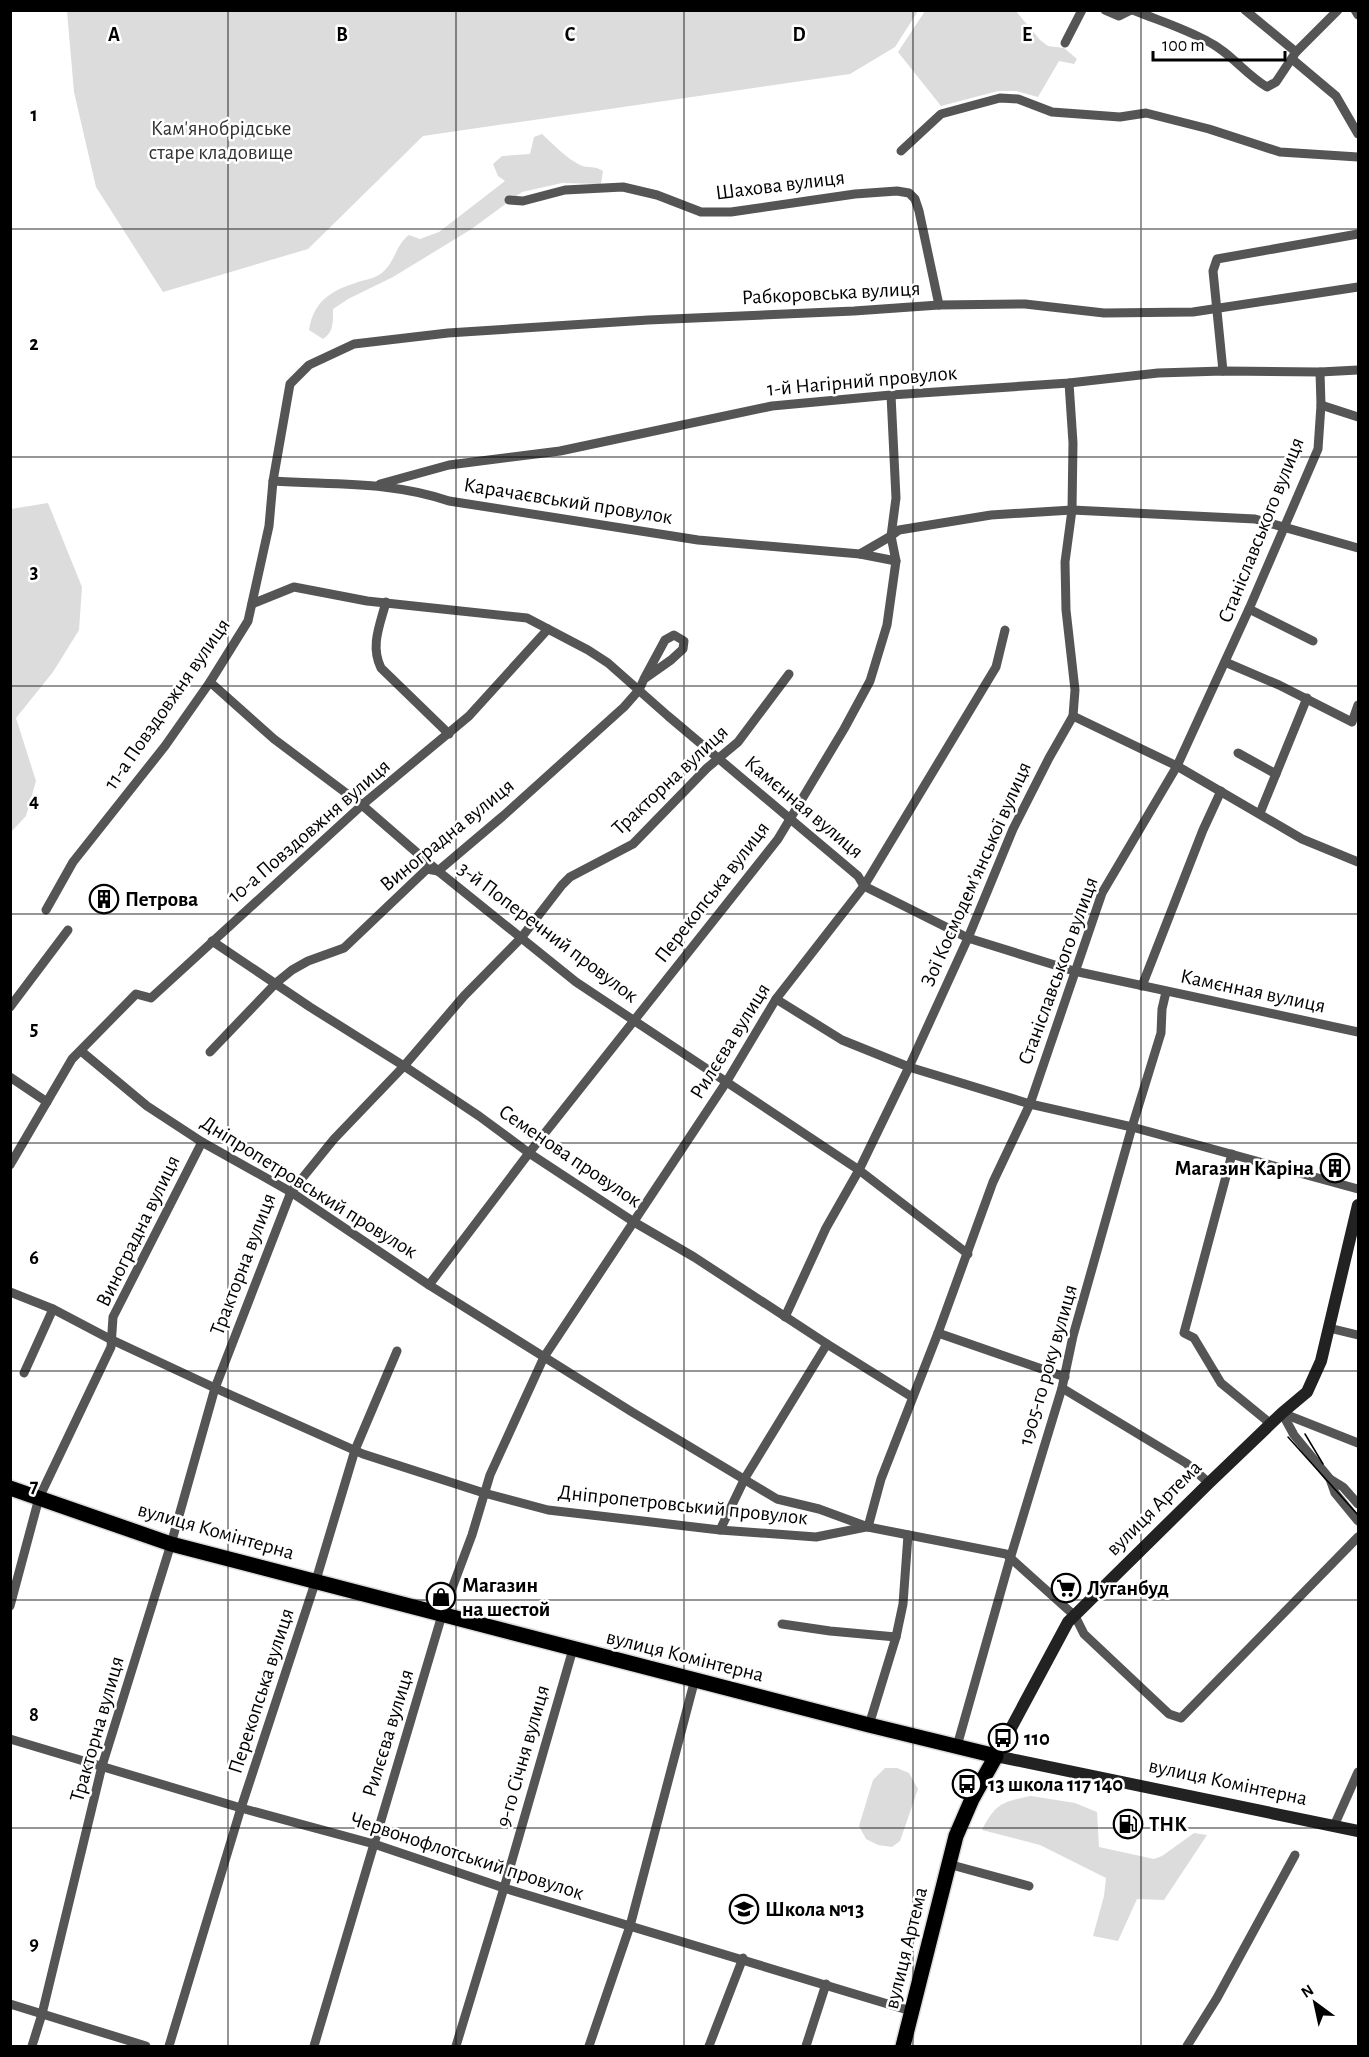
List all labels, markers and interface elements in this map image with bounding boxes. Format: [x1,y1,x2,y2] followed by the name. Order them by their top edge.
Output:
[1153,24,1285,62] scale bar
[108,25,120,45] text: A
[336,25,348,45] text: B
[565,25,576,45] text: C
[792,25,806,45] text: D
[1022,25,1032,45] text: E
[1162,37,1205,55] text: 100 m
[30,105,38,125] text: 1
[149,118,293,163] park label: Кам'янобрідське старе кладовище
[714,167,846,203] street label: Шахова вулиця
[741,278,921,308] street label: Рабкоровська вулиця
[29,334,39,354] text: 2
[766,362,958,400] street label: 1-й Нагірний провулок
[1214,434,1308,626] street label: Станіславського вулиця
[462,474,674,528] street label: Карачаєвський провулок
[30,562,38,582] text: 3
[100,615,234,793] street label: 11-а Повздовжня вулиця
[608,721,732,839] street label: Тракторна вулиця
[741,751,867,863] street label: Камєнная вулиця
[224,755,394,907] street label: 10-а Повздовжня вулиця
[917,758,1035,990] street label: Зої Космодем’янської вулиця
[376,775,518,895] street label: Виноградна вулиця
[29,791,39,811] text: 4
[651,818,773,966] street label: Перекопська вулиця
[454,858,642,1007] street label: 3-й Поперечний провулок
[1014,874,1102,1068] street label: Станіславського вулиця
[88,883,120,915] building icon: Петрова
[125,889,198,910] place label: Петрова
[1179,965,1327,1017] street label: Камєнная вулиця
[686,979,774,1103] street label: Рилєєва вулиця
[30,1019,38,1039] text: 5
[495,1101,645,1212] street label: Семенова провулок
[197,1112,421,1263] street label: Дніпропетровський провулок
[92,1152,184,1310] street label: Виноградна вулиця
[1319,1152,1351,1184] building icon: Магазин Каріна
[1174,1158,1314,1179] place label: Магазин Каріна
[206,1190,280,1338] street label: Тракторна вулиця
[29,1248,39,1268] text: 6
[1015,1282,1081,1448] street label: 1905-го року вулиця
[1102,1456,1206,1560] street label: вулиця Артема
[30,1476,39,1496] text: 7
[557,1481,809,1529] street label: Дніпропетровський провулок
[135,1499,297,1563] street label: вулиця Комінтерна
[1050,1572,1082,1604] supermarket icon: Луганбуд
[462,1575,550,1620] place label: Магазин на шестой
[1087,1578,1169,1599] place label: Луганбуд
[425,1581,457,1613] shop icon: Магазин на шестой
[224,1606,298,1776] street label: Перекопська вулиця
[604,1626,766,1686] street label: вулиця Комінтерна
[66,1654,128,1804] street label: Тракторна вулиця
[359,1667,417,1799] street label: Рилєєва вулиця
[493,1683,553,1829] street label: 9-го Січня вулиця
[29,1705,39,1725] text: 8
[987,1722,1019,1754] bus stop icon: 110
[1024,1728,1050,1749] place label: 110
[1147,1755,1310,1809] street label: вулиця Комінтерна
[951,1768,983,1800] bus stop icon: 13 школа 117 140
[988,1774,1123,1795] place label: 13 школа 117 140
[348,1808,587,1904] street label: Червонофлотський провулок
[1112,1808,1144,1840] fuel station icon: ТНК
[1149,1814,1187,1835] place label: ТНК
[881,1884,931,2011] street label: вулиця Артема
[728,1893,760,1925] school or university icon: Школа №13
[765,1899,864,1920] place label: Школа №13
[29,1934,39,1954] text: 9
[1285,1973,1345,2033] north arrow
[1298,1982,1316,2001] text: N

